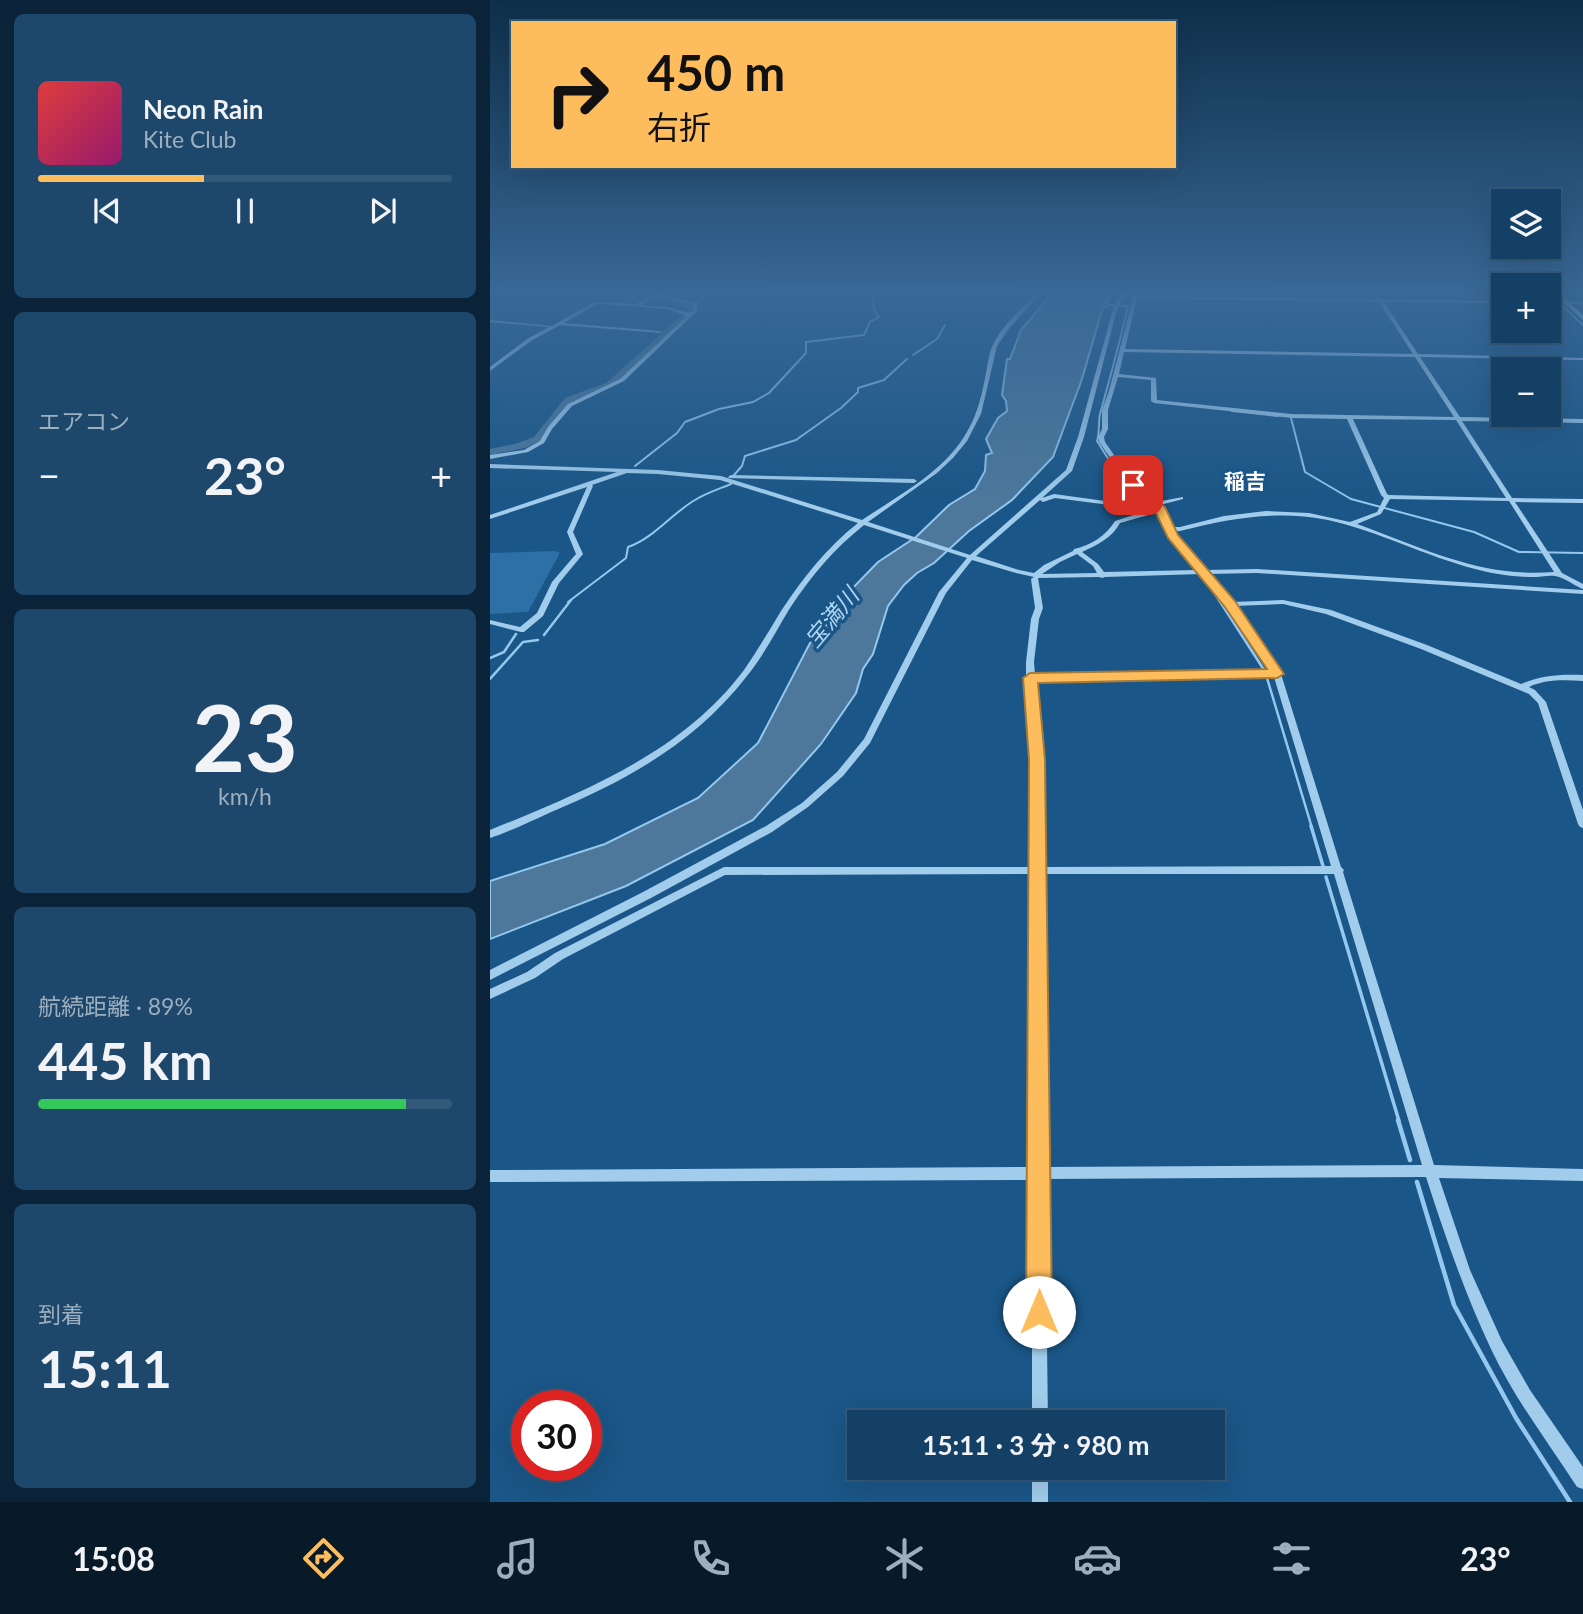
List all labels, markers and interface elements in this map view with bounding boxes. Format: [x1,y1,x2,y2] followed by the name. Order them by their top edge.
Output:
[647,43,785,101] text: 450 m
[532,49,623,140] icon: right
[143,93,263,125] text: Neon Rain
[647,107,711,146] text: 右折
[143,125,236,153] text: Kite Club
[1491,189,1561,427] map controls
[1491,189,1561,259] button: layers
[88,192,126,230] icon: previous
[226,192,264,230] icon: pause
[364,192,402,230] icon: next
[1491,273,1561,343] button: +
[1491,357,1561,427] button: −
[38,407,130,435] text: エアコン
[204,444,286,506] text: 23°
[38,452,60,498] text: −
[430,452,452,498] text: +
[1103,455,1163,515] pin
[1114,466,1152,504] icon: arrive
[1224,468,1266,493] district label: 稲吉
[798,579,866,652] water label: 宝満川
[192,682,298,791] text: 23
[218,782,272,810] text: km/h
[38,992,193,1020] text: 航続距離 · 89%
[38,1029,212,1091] text: 445 km
[1002,1275,1076,1349] position arrow
[38,1300,84,1328] text: 到着
[38,1337,172,1399] text: 15:11
[511,1390,602,1481] speed limit sign: 30
[922,1429,1150,1461] text: 15:11 · 3 分 · 980 m
[299,1534,348,1583] icon: directions
[493,1534,542,1583] icon: music
[686,1534,735,1583] icon: phone
[880,1534,929,1583] icon: climate
[1073,1534,1122,1583] icon: car
[1267,1534,1316,1583] icon: filters
[72,1539,155,1578] text: 15:08
[1460,1539,1511,1578] text: 23°

